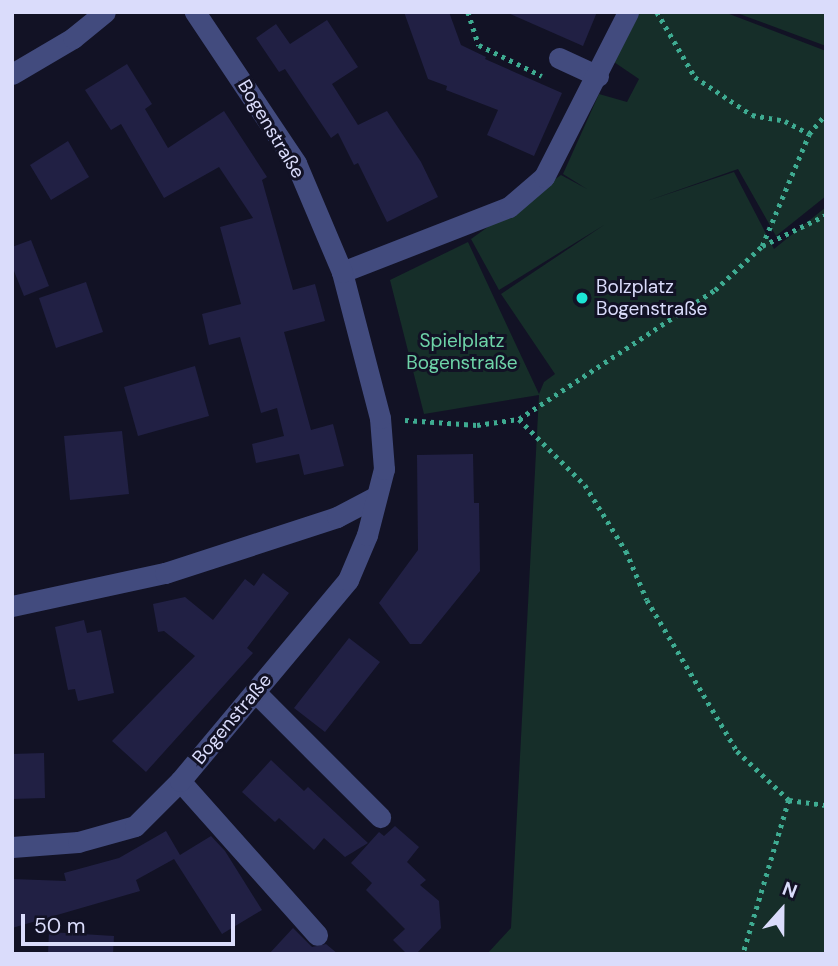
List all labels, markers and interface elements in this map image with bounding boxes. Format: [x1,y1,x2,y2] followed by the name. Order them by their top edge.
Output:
[233,75,309,183] street label: Bogenstraße
[596,276,707,320] place label: Bolzplatz Bogenstraße
[574,290,590,306] marker: Bolzplatz Bogenstraße
[406,330,518,374] park label: Spielplatz Bogenstraße
[188,669,276,769] street label: Bogenstraße
[747,875,817,945] north arrow
[779,876,801,904] text: N
[24,900,238,944] scale bar
[34,912,85,940] text: 50 m

